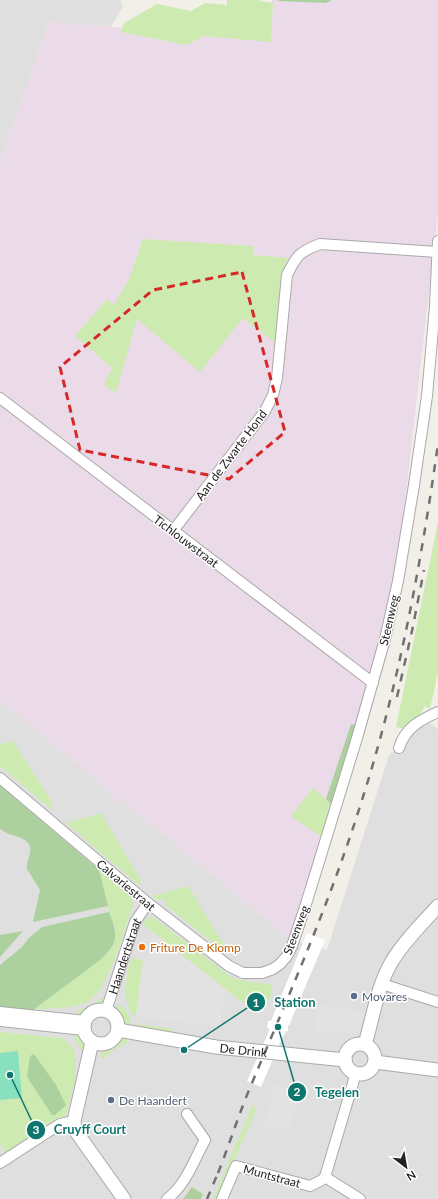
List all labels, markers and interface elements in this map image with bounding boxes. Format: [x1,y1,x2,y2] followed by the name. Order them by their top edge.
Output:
[192,407,270,503] street label: Aan de Zwarte Hond
[150,512,222,571] street label: Tichlouwstraat
[376,593,402,647] street label: Steenweg
[93,856,159,914] street label: Calvariestraat
[280,903,312,957] street label: Steenweg
[105,914,144,996] street label: Haandertstraat
[150,940,241,955] place label: Friture De Klomp
[137,942,147,952] marker: Friture De Klomp
[362,989,407,1004] place label: Movares
[246,990,324,1015] callout: Station
[349,991,359,1001] marker: Movares
[274,994,316,1010] text: Station
[253,995,260,1010] text: 1
[219,1040,269,1060] street label: De Drink
[287,1080,367,1105] callout: Tegelen
[294,1084,301,1099] text: 2
[315,1084,359,1100] text: Tegelen
[119,1093,187,1108] place label: De Haandert
[106,1095,116,1105] marker: De Haandert
[26,1117,135,1142] callout: Cruyff Court
[54,1121,126,1137] text: Cruyff Court
[33,1122,40,1137] text: 3
[386,1147,426,1187] north arrow
[242,1161,303,1191] street label: Muntstraat
[404,1168,418,1184] text: N

